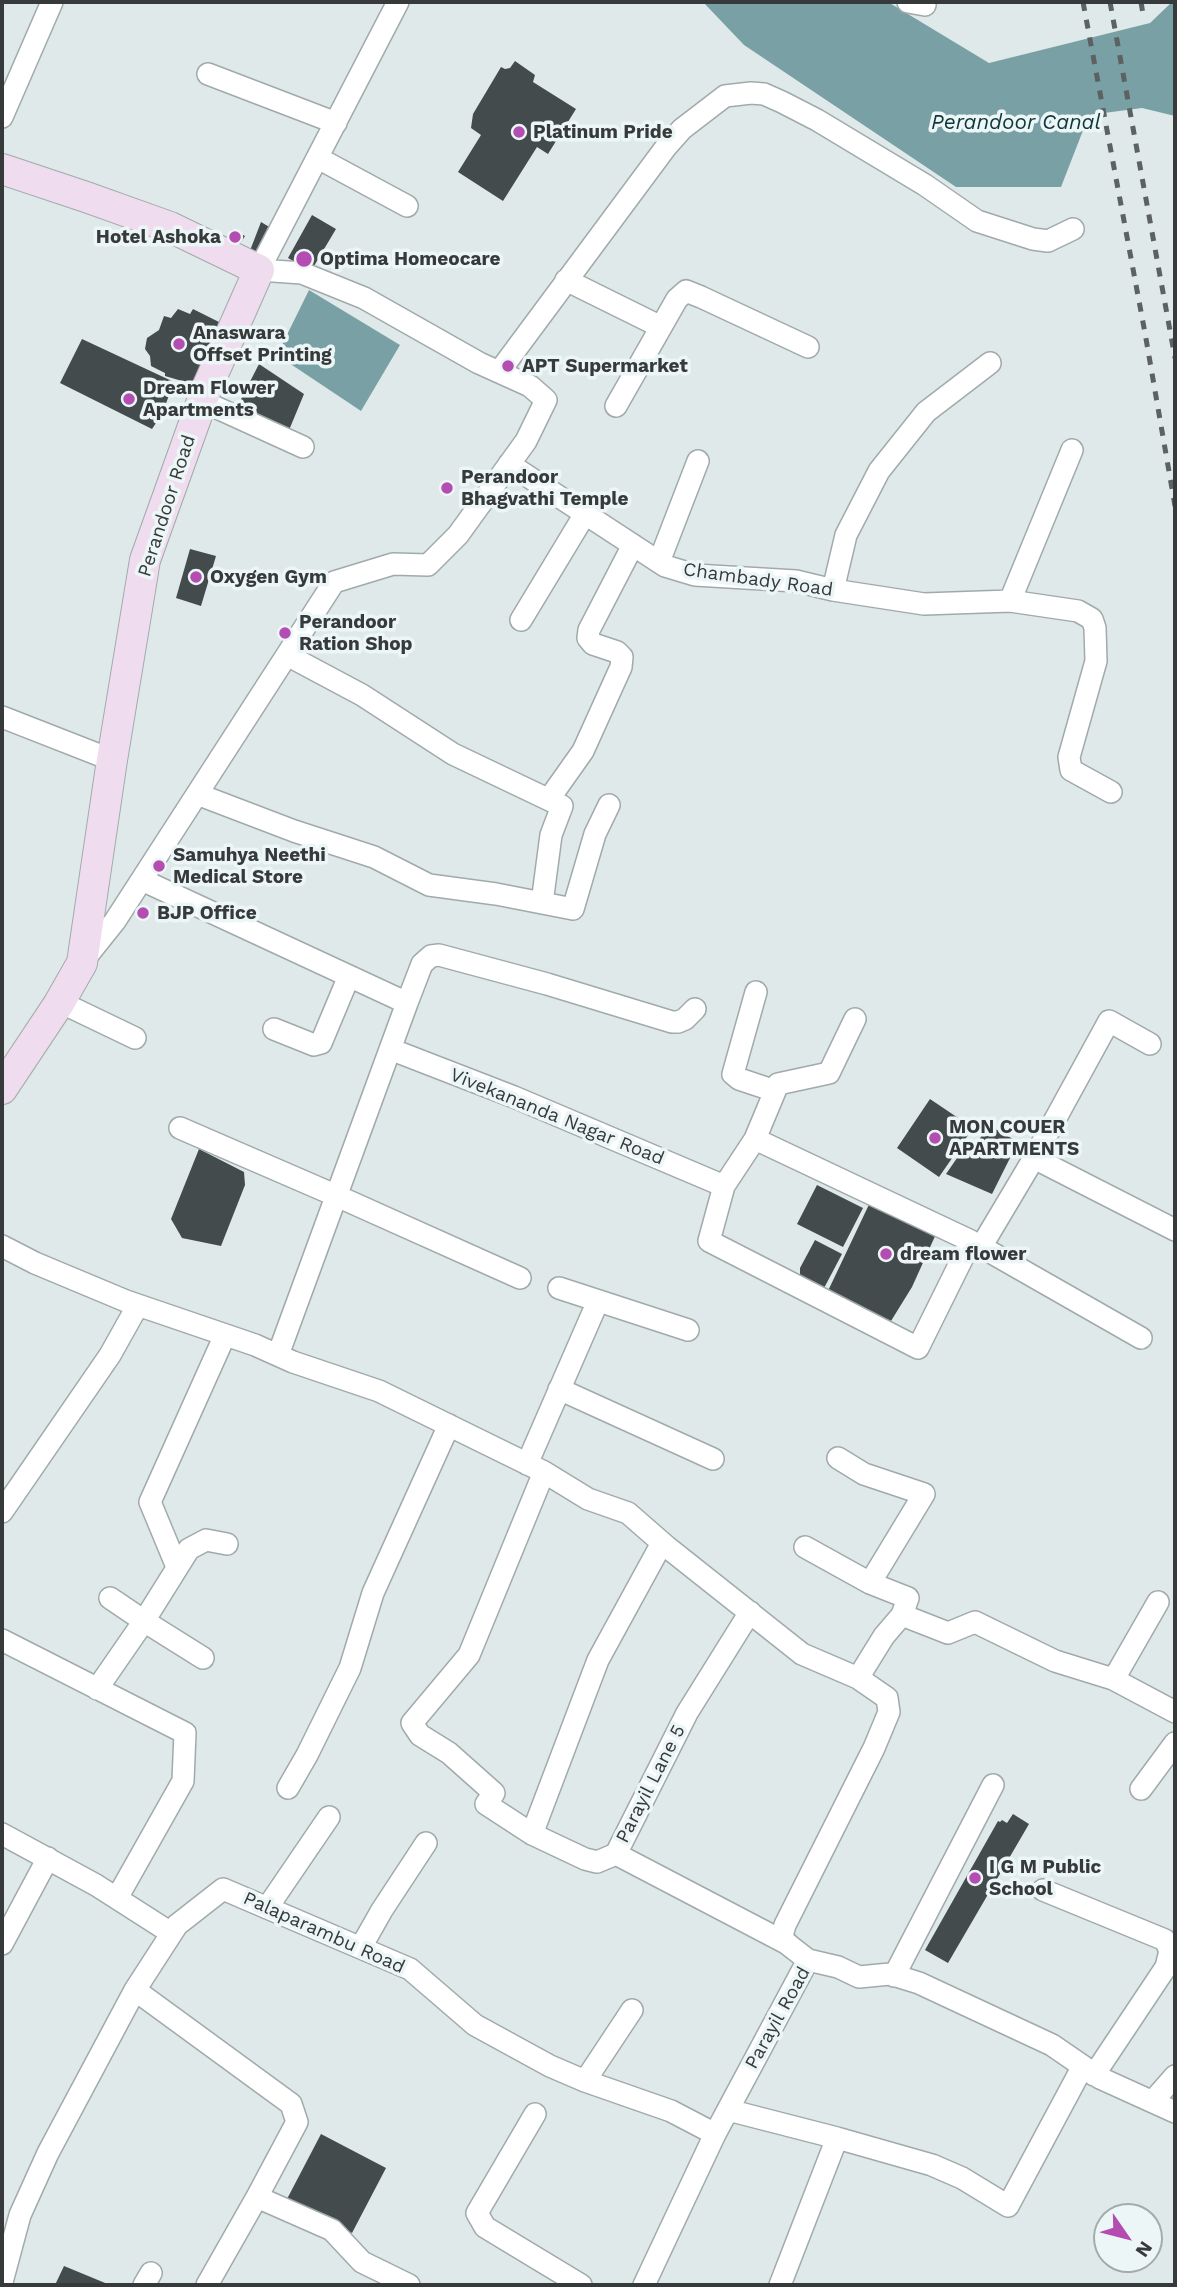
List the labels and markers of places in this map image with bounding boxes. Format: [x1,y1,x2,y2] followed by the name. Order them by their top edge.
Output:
[533,121,673,143] place label: Platinum Pride
[511,124,527,140] marker: Platinum Pride
[96,226,221,248] place label: Hotel Ashoka
[227,229,243,245] marker: Hotel Ashoka
[320,248,500,270] place label: Optima Homeocare
[294,249,314,269] marker: Optima Homeocare
[193,322,332,366] place label: Anaswara Offset Printing
[171,336,187,352] marker: Anaswara Offset Printing
[522,355,688,377] place label: APT Supermarket
[500,358,516,374] marker: APT Supermarket
[143,377,275,421] place label: Dream Flower Apartments
[121,391,137,407] marker: Dream Flower Apartments
[461,466,629,510] place label: Perandoor Bhagvathi Temple
[439,480,455,496] marker: Perandoor Bhagvathi Temple
[210,566,327,588] place label: Oxygen Gym
[188,569,204,585] marker: Oxygen Gym
[299,611,412,655] place label: Perandoor Ration Shop
[277,625,293,641] marker: Perandoor Ration Shop
[173,844,326,888] place label: Samuhya Neethi Medical Store
[151,858,167,874] marker: Samuhya Neethi Medical Store
[157,902,257,924] place label: BJP Office
[135,905,151,921] marker: BJP Office
[949,1116,1079,1160] place label: MON COUER APARTMENTS
[927,1130,943,1146] marker: MON COUER APARTMENTS
[900,1243,1027,1265] place label: dream flower
[878,1246,894,1262] marker: dream flower
[989,1856,1101,1900] place label: I G M Public School
[967,1870,983,1886] marker: I G M Public School

